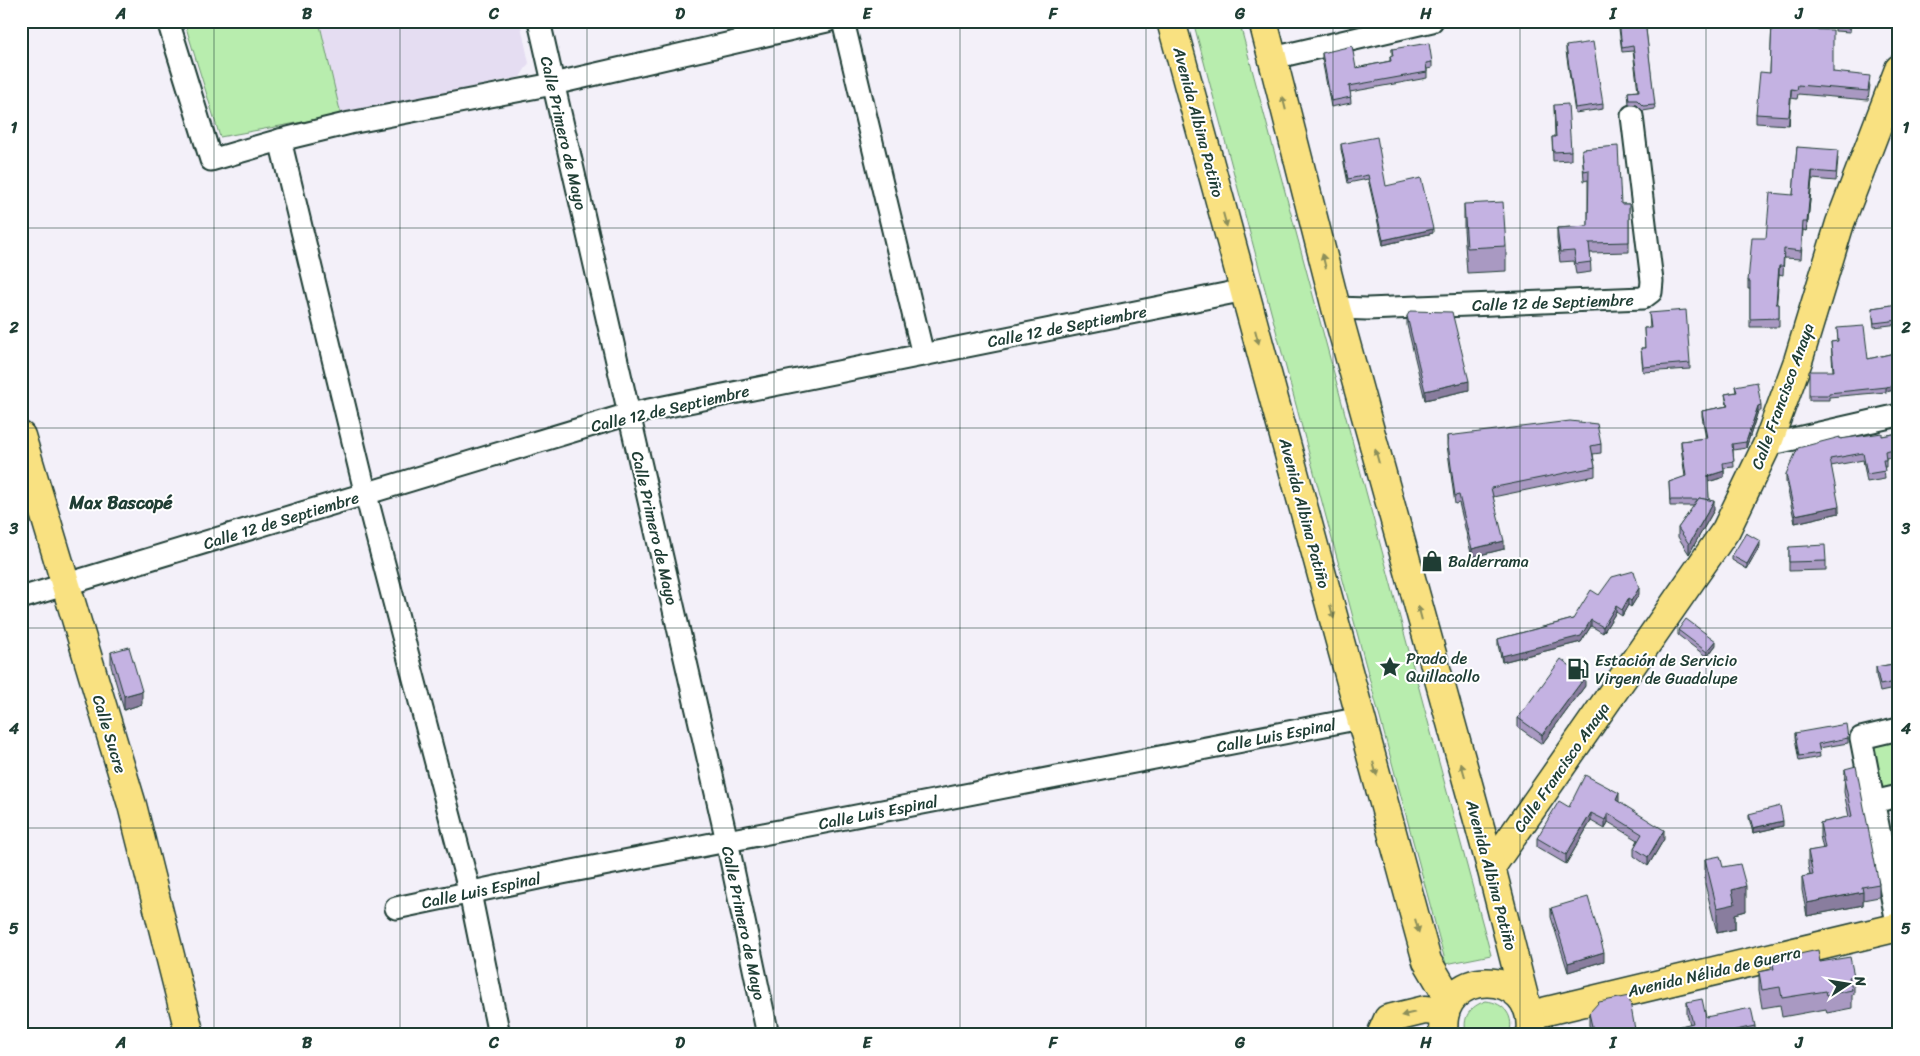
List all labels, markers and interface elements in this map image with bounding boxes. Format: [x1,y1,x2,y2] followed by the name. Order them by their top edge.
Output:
[115,0,126,28] text: A
[302,0,313,28] text: B
[488,0,500,28] text: C
[675,0,685,28] text: D
[863,0,873,28] text: E
[1048,0,1059,28] text: F
[1234,0,1246,28] text: G
[1419,0,1432,28] text: H
[1609,0,1618,28] text: I
[1794,0,1804,28] text: J
[1164,43,1233,201] street label: Avenida Albina Patiño
[532,53,595,213] street label: Calle Primero de Mayo
[1280,96,1288,111] one-way arrow
[11,113,18,142] text: 1
[1903,113,1910,142] text: 1
[1222,213,1230,228] one-way arrow
[1320,253,1328,268] one-way arrow
[1472,285,1634,320] street label: Calle 12 de Septiembre
[985,297,1149,356] street label: Calle 12 de Septiembre
[8,313,19,342] text: 2
[1900,313,1911,342] text: 2
[1742,319,1822,474] street label: Calle Francisco Anaya
[1254,330,1262,345] one-way arrow
[588,376,752,441] street label: Calle 12 de Septiembre
[1270,434,1339,592] street label: Avenida Albina Patiño
[623,448,686,608] street label: Calle Primero de Mayo
[1373,449,1381,464] one-way arrow
[200,483,363,558] street label: Calle 12 de Septiembre
[68,487,173,519] district label: Max Bascopé
[9,514,19,543] text: 3
[1901,514,1911,543] text: 3
[1448,547,1529,576] place label: Balderrama
[1419,548,1445,574] shop icon: Balderrama
[1329,605,1337,620] one-way arrow
[1416,606,1424,621] one-way arrow
[1406,644,1480,691] place label: Prado de Quillacollo
[1595,646,1738,693] place label: Estación de Servicio Virgen de Guadalupe
[1377,654,1403,680] place icon: Prado de Quillacollo
[1565,656,1591,682] fuel station icon: Estación de Servicio Virgen de Guadalupe
[84,691,135,777] street label: Calle Sucre
[1505,696,1617,839] street label: Calle Francisco Anaya
[1214,710,1339,761] street label: Calle Luis Espinal
[8,714,19,743] text: 4
[1900,714,1911,743] text: 4
[1371,762,1379,777] one-way arrow
[1459,762,1467,777] one-way arrow
[816,787,941,838] street label: Calle Luis Espinal
[1457,796,1526,954] street label: Avenida Albina Patiño
[713,843,774,1003] street label: Calle Primero de Mayo
[419,864,544,917] street label: Calle Luis Espinal
[9,914,19,943] text: 5
[1901,914,1911,943] text: 5
[1414,919,1422,934] one-way arrow
[1624,937,1804,1006] street label: Avenida Nélida de Guerra
[1822,958,1872,1008] north arrow
[1847,973,1874,989] text: N
[1400,1010,1415,1018] one-way arrow
[115,1028,126,1056] text: A
[302,1028,313,1056] text: B
[488,1028,500,1056] text: C
[675,1028,685,1056] text: D
[863,1028,873,1056] text: E
[1048,1028,1059,1056] text: F
[1234,1028,1246,1056] text: G
[1419,1028,1432,1056] text: H
[1609,1028,1618,1056] text: I
[1794,1028,1804,1056] text: J

